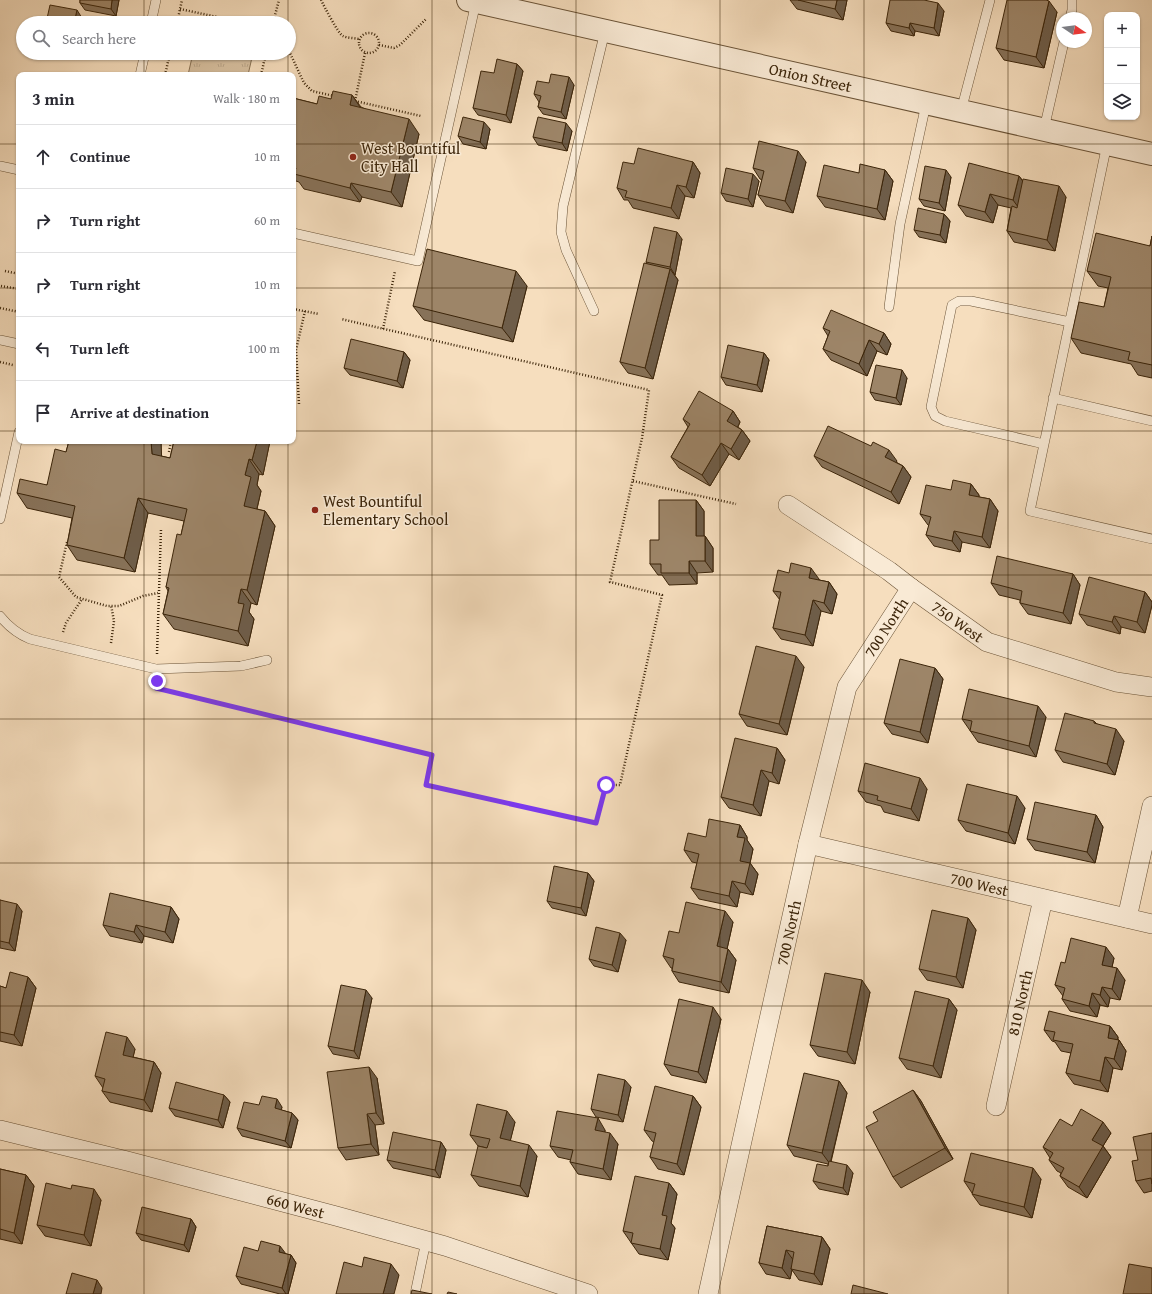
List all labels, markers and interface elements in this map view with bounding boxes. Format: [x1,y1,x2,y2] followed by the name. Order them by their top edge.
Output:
[1056,12,1092,48] north arrow
[1104,12,1140,120] map controls
[1104,12,1140,48] button: +
[16,16,296,60] search box
[30,27,52,49] icon: search
[62,28,136,49] text: Search here
[1104,48,1140,84] button: −
[767,56,855,98] street label: Onion Street
[1104,84,1140,120] button: layers
[32,86,74,111] text: 3 min
[213,89,280,108] text: Walk · 180 m
[361,136,461,178] place label: West Bountiful City Hall
[32,146,54,168] icon: ahead
[70,146,131,167] text: Continue
[254,147,280,166] text: 10 m
[348,152,358,162] marker: West Bountiful City Hall
[32,210,54,232] icon: right
[70,210,141,231] text: Turn right
[254,211,280,230] text: 60 m
[32,274,54,296] icon: right
[70,274,141,295] text: Turn right
[254,275,280,294] text: 10 m
[32,338,54,360] icon: left
[70,338,129,359] text: Turn left
[248,339,280,358] text: 100 m
[32,402,54,424] icon: arrive
[70,402,209,423] text: Arrive at destination
[323,489,449,531] place label: West Bountiful Elementary School
[310,505,320,515] marker: West Bountiful Elementary School
[858,593,914,662] street label: 700 North
[927,594,989,648] street label: 750 West
[148,672,166,690] route end
[597,776,615,794] route start
[948,865,1011,902] street label: 700 West
[769,898,807,968] street label: 700 North
[1000,968,1039,1038] street label: 810 North
[264,1186,328,1225] street label: 660 West

